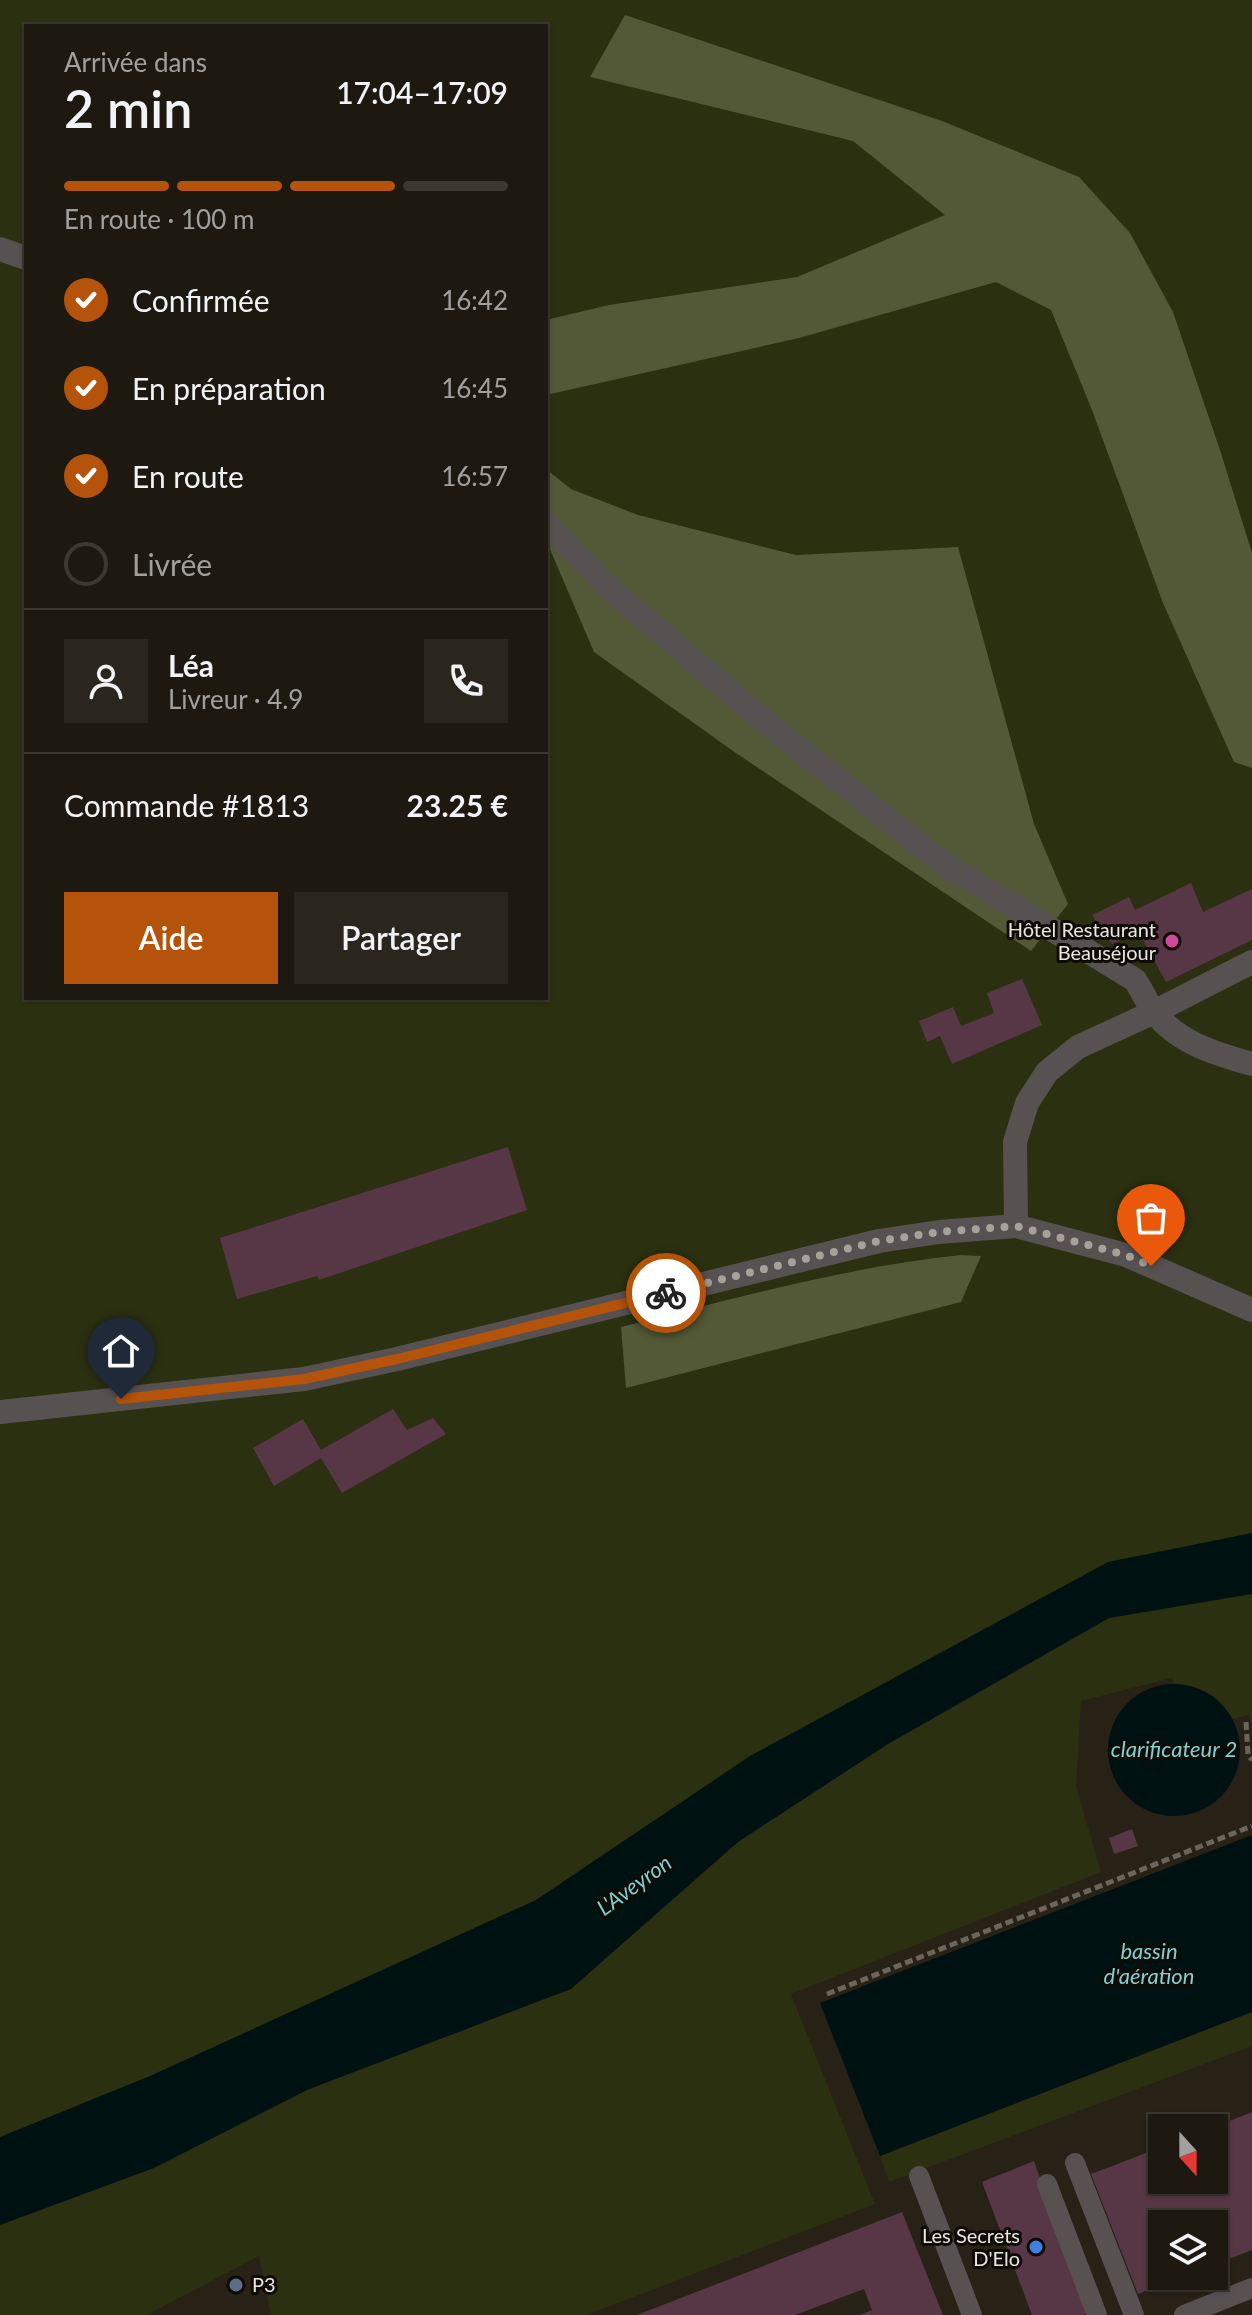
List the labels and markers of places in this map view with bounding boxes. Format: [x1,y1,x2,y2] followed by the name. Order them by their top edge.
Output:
[1008,917,1157,964] place label: Hôtel Restaurant Beauséjour
[1163,932,1181,950] marker: Hôtel Restaurant Beauséjour
[1117,1184,1185,1266] pin
[87,1317,155,1399] pin
[922,2223,1020,2270] place label: Les Secrets D'Elo
[1027,2238,1045,2256] marker: Les Secrets D'Elo
[252,2272,276,2296] place label: P3
[227,2276,245,2294] marker: P3

